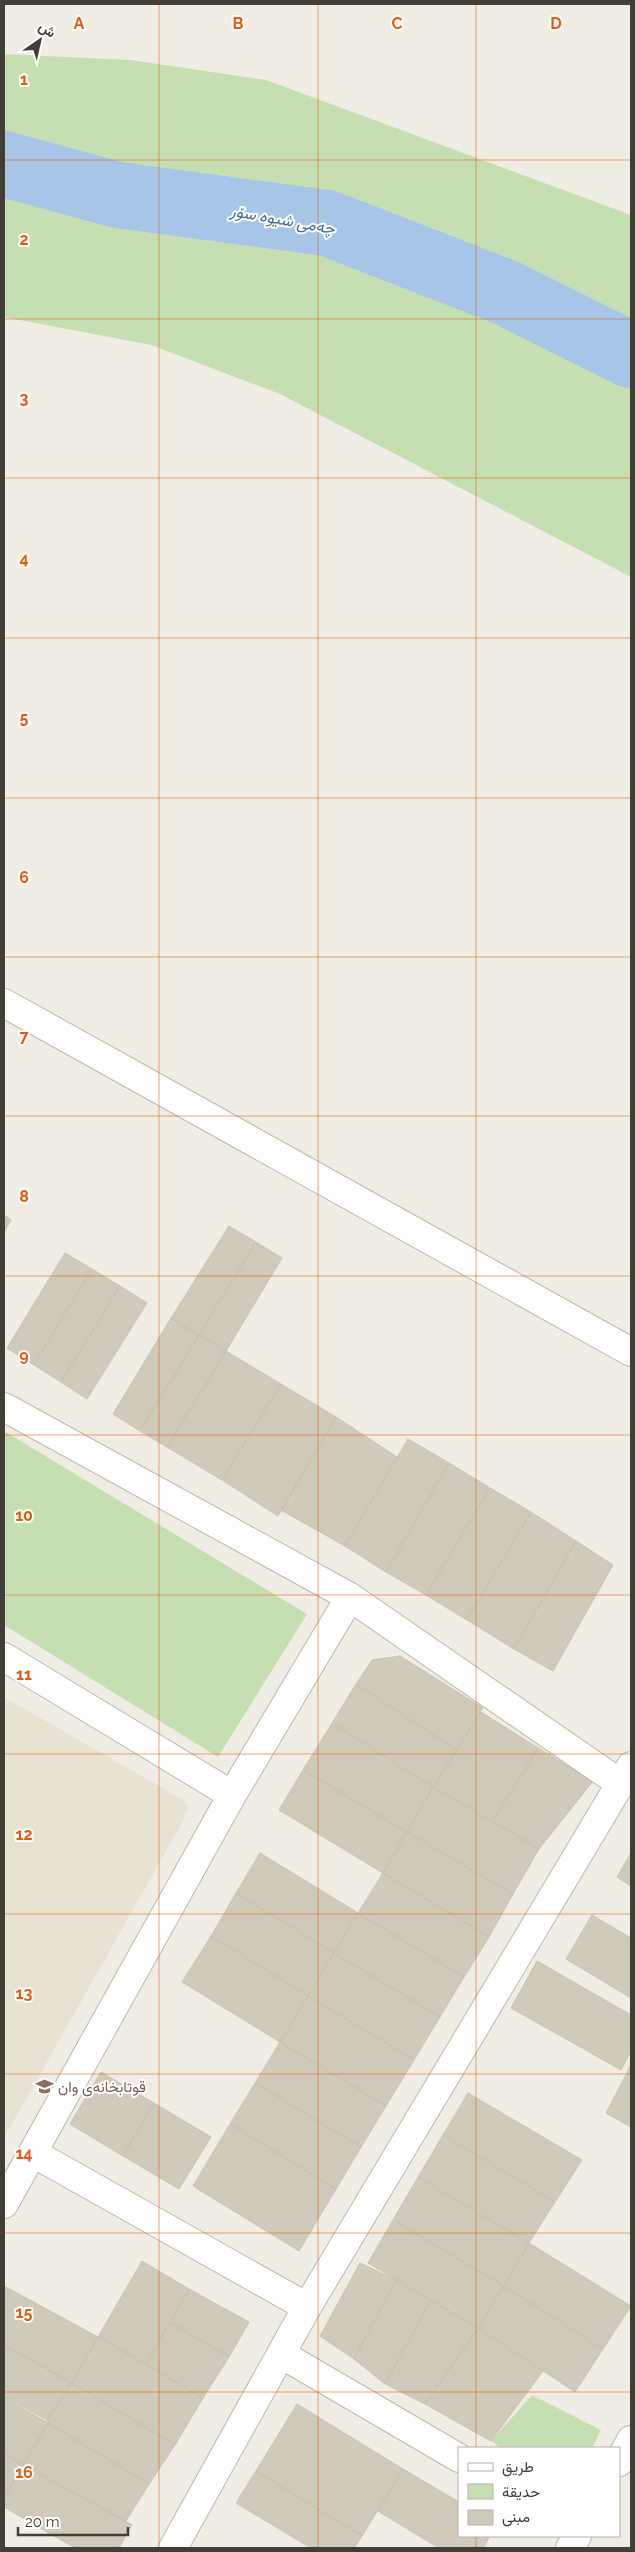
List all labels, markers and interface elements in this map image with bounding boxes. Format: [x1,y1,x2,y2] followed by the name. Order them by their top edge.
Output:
[74,14,85,33] text: A
[233,14,244,33] text: B
[392,14,403,33] text: C
[550,14,562,33] text: D
[15,15,65,65] north arrow
[35,18,59,41] text: ش
[20,70,28,89] text: 1
[228,201,338,240] water label: چەمی شیوە سۆر
[19,230,29,249] text: 2
[20,389,29,408] text: 3
[19,549,29,568] text: 4
[20,708,29,727] text: 5
[19,868,29,887] text: 6
[20,1027,29,1046] text: 7
[19,1187,29,1206] text: 8
[19,1346,29,1365] text: 9
[15,1506,33,1525] text: 10
[16,1665,32,1684] text: 11
[16,1825,32,1844] text: 12
[16,1984,32,2003] text: 13
[34,2077,54,2097] school or university icon: قوتابخانەی وان
[58,2078,146,2097] place label: قوتابخانەی وان
[15,2144,33,2163] text: 14
[16,2303,33,2322] text: 15
[458,2447,620,2537] legend
[502,2458,534,2477] text: طريق
[15,2463,33,2482] text: 16
[502,2483,540,2501] text: حديقة
[18,2504,128,2536] scale bar
[502,2508,530,2527] text: مبنى
[25,2513,60,2531] text: 20 m

